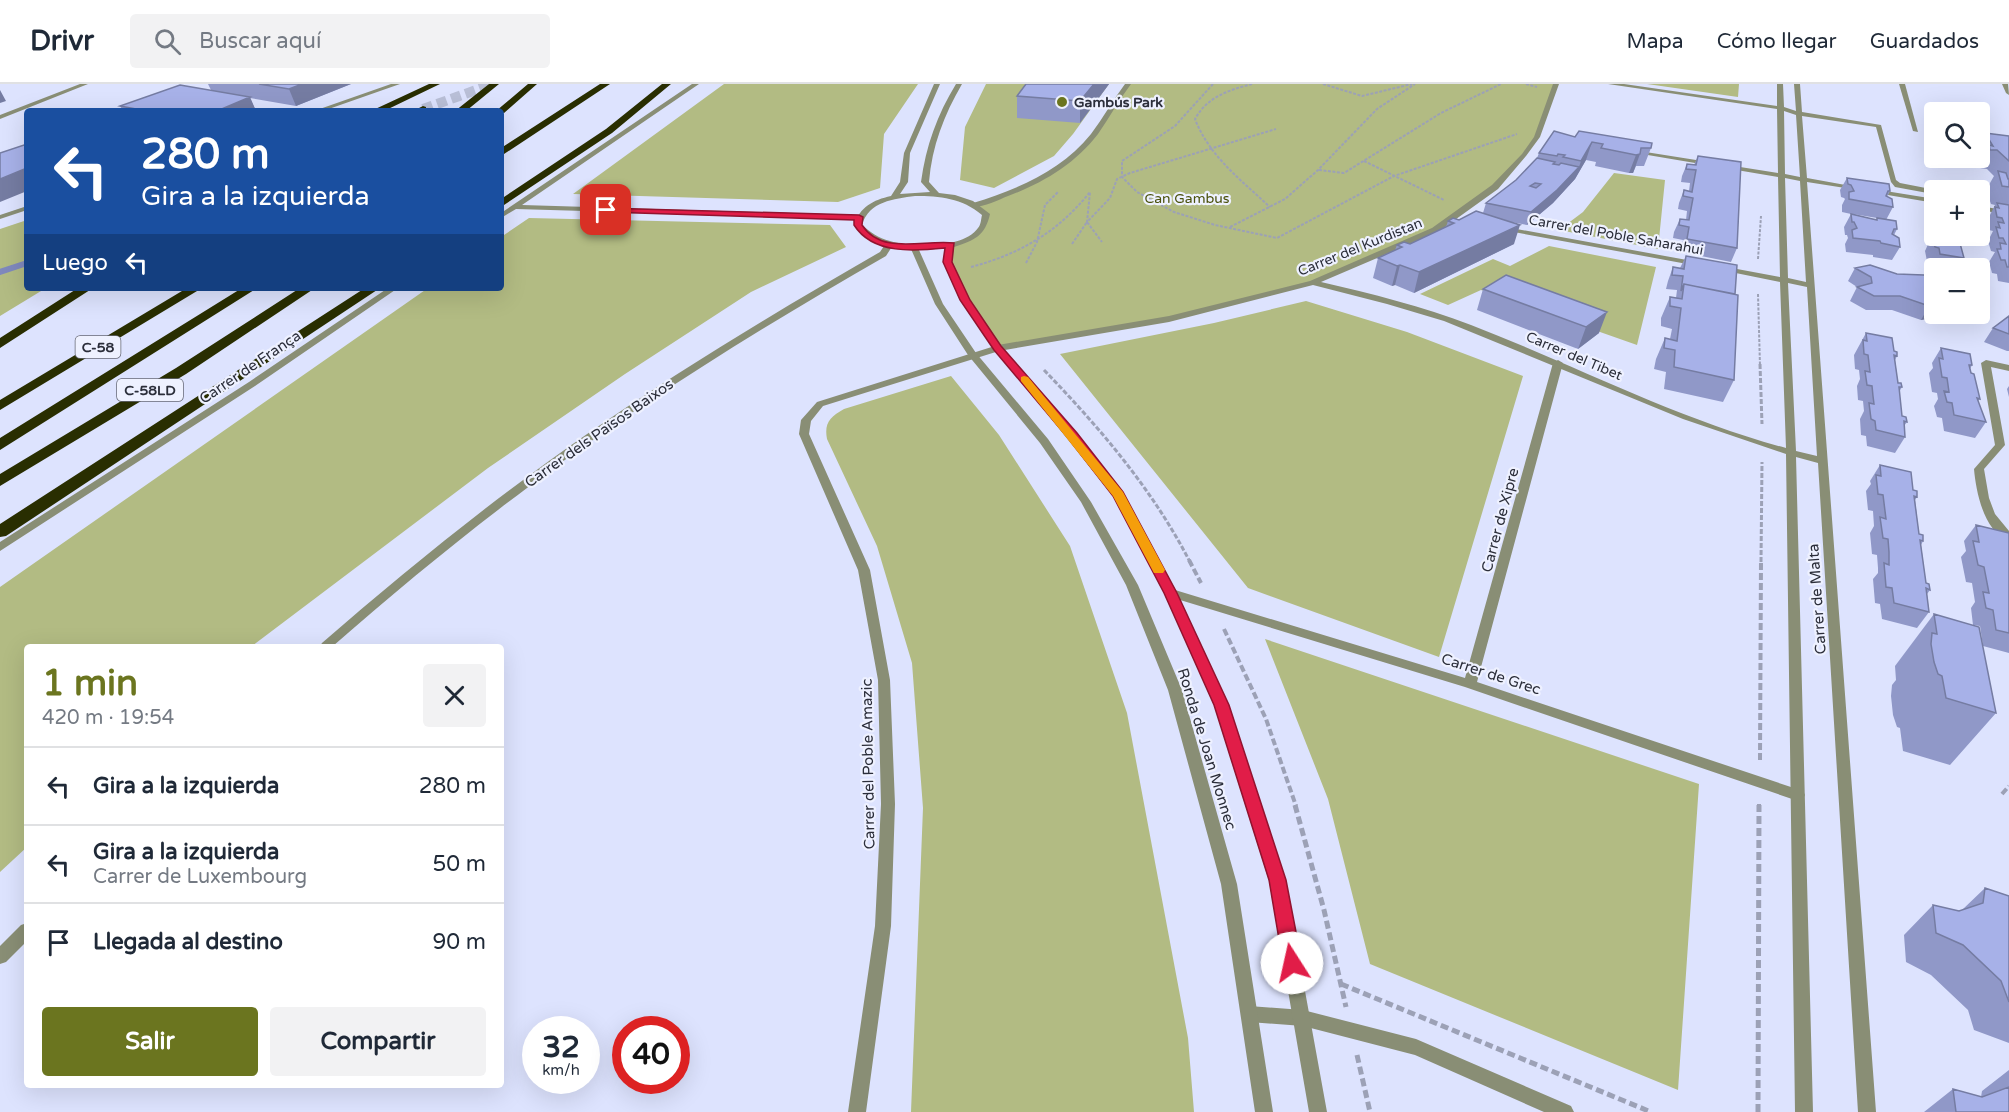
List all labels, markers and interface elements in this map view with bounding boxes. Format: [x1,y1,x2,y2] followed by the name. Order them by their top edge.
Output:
[130,14,550,68] search box
[30,24,94,58] text: Drivr
[151,25,184,58] icon: search
[199,28,321,54] text: Buscar aquí
[1626,29,1684,54] text: Mapa
[1717,29,1837,54] text: Cómo llegar
[1870,29,1979,54] text: Guardados
[1074,94,1163,111] place label: Gambús Park
[1055,95,1069,109] marker: Gambús Park
[1924,102,1990,324] map controls
[1924,102,1990,168] button: search
[141,129,270,180] text: 280 m
[42,132,120,210] icon: left
[141,180,370,213] text: Gira a la izquierda
[1924,180,1990,246] button: +
[580,184,631,235] pin
[1144,190,1230,207] park label: Can Gambus
[589,193,622,226] icon: arrive
[1527,211,1705,259] street label: Carrer del Poble Saharahui
[1295,214,1425,280] street label: Carrer del Kurdistan
[120,246,153,279] icon: left
[42,250,108,276] text: Luego
[1924,258,1990,324] button: −
[196,326,304,408] street label: Carrer de França
[1523,328,1625,384] street label: Carrer del Tibet
[76,336,120,358] road number: C-58
[521,375,677,491] street label: Carrer dels Països Baixos
[117,379,183,401] road number: C-58LD
[1477,466,1523,574] street label: Carrer de Xipre
[1804,543,1830,655] street label: Carrer de Malta
[1439,649,1543,699] street label: Carrer de Grec
[42,662,138,705] text: 1 min
[423,664,486,727] button: close
[1174,666,1240,832] street label: Ronda de Joan Monnec
[858,678,878,850] street label: Carrer del Poble Amazic
[42,706,174,730] text: 420 m · 19:54
[42,770,75,803] icon: left
[93,773,279,799] text: Gira a la izquierda
[419,773,486,799] text: 280 m
[93,839,279,865] text: Gira a la izquierda
[42,848,75,881] icon: left
[432,851,486,877] text: 50 m
[93,865,307,889] text: Carrer de Luxembourg
[42,926,75,959] icon: arrive
[93,929,283,955] text: Llegada al destino
[432,929,486,955] text: 90 m
[1260,931,1324,995] position arrow
[42,1007,258,1076] button: Salir
[270,1007,486,1076] button: Compartir
[612,1016,690,1094] speed limit sign: 40
[542,1029,580,1066] text: 32
[542,1061,580,1079] text: km/h

